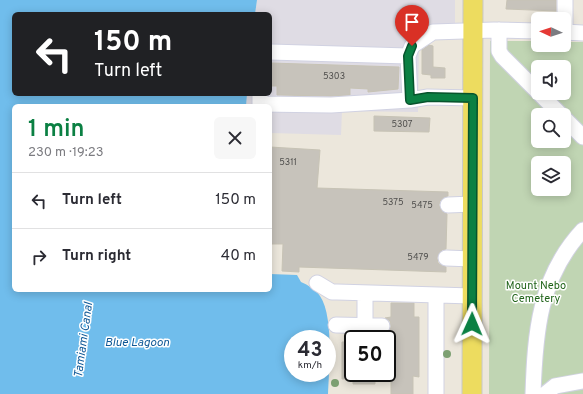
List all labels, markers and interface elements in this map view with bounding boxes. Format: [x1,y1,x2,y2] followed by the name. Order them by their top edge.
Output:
[395,5,429,46] pin
[401,11,423,33] icon: arrive
[531,12,571,52] north arrow
[531,12,571,196] map controls
[94,25,172,61] text: 150 m
[28,28,80,80] icon: left
[94,60,162,83] text: Turn left
[531,60,571,100] button: sound
[323,71,345,82] house number: 5303
[531,108,571,148] button: search
[28,115,85,145] text: 1 min
[214,117,256,159] button: close
[391,119,413,130] house number: 5307
[28,145,104,161] text: 230 m · 19:23
[531,156,571,196] button: layers
[279,157,297,168] house number: 5311
[28,190,50,212] icon: left
[62,191,122,210] text: Turn left
[215,191,256,210] text: 150 m
[382,197,404,208] house number: 5375
[411,200,433,211] house number: 5475
[28,246,50,268] icon: right
[62,247,131,266] text: Turn right
[221,247,256,266] text: 40 m
[407,252,429,263] house number: 5479
[506,279,566,306] park label: Mount Nebo Cemetery
[71,300,97,379] water label: Tamiami Canal
[451,303,493,345] position arrow
[344,330,396,382] speed limit sign: 50
[105,335,170,351] water label: Blue Lagoon
[298,338,322,364] text: 43
[298,359,322,372] text: km/h

